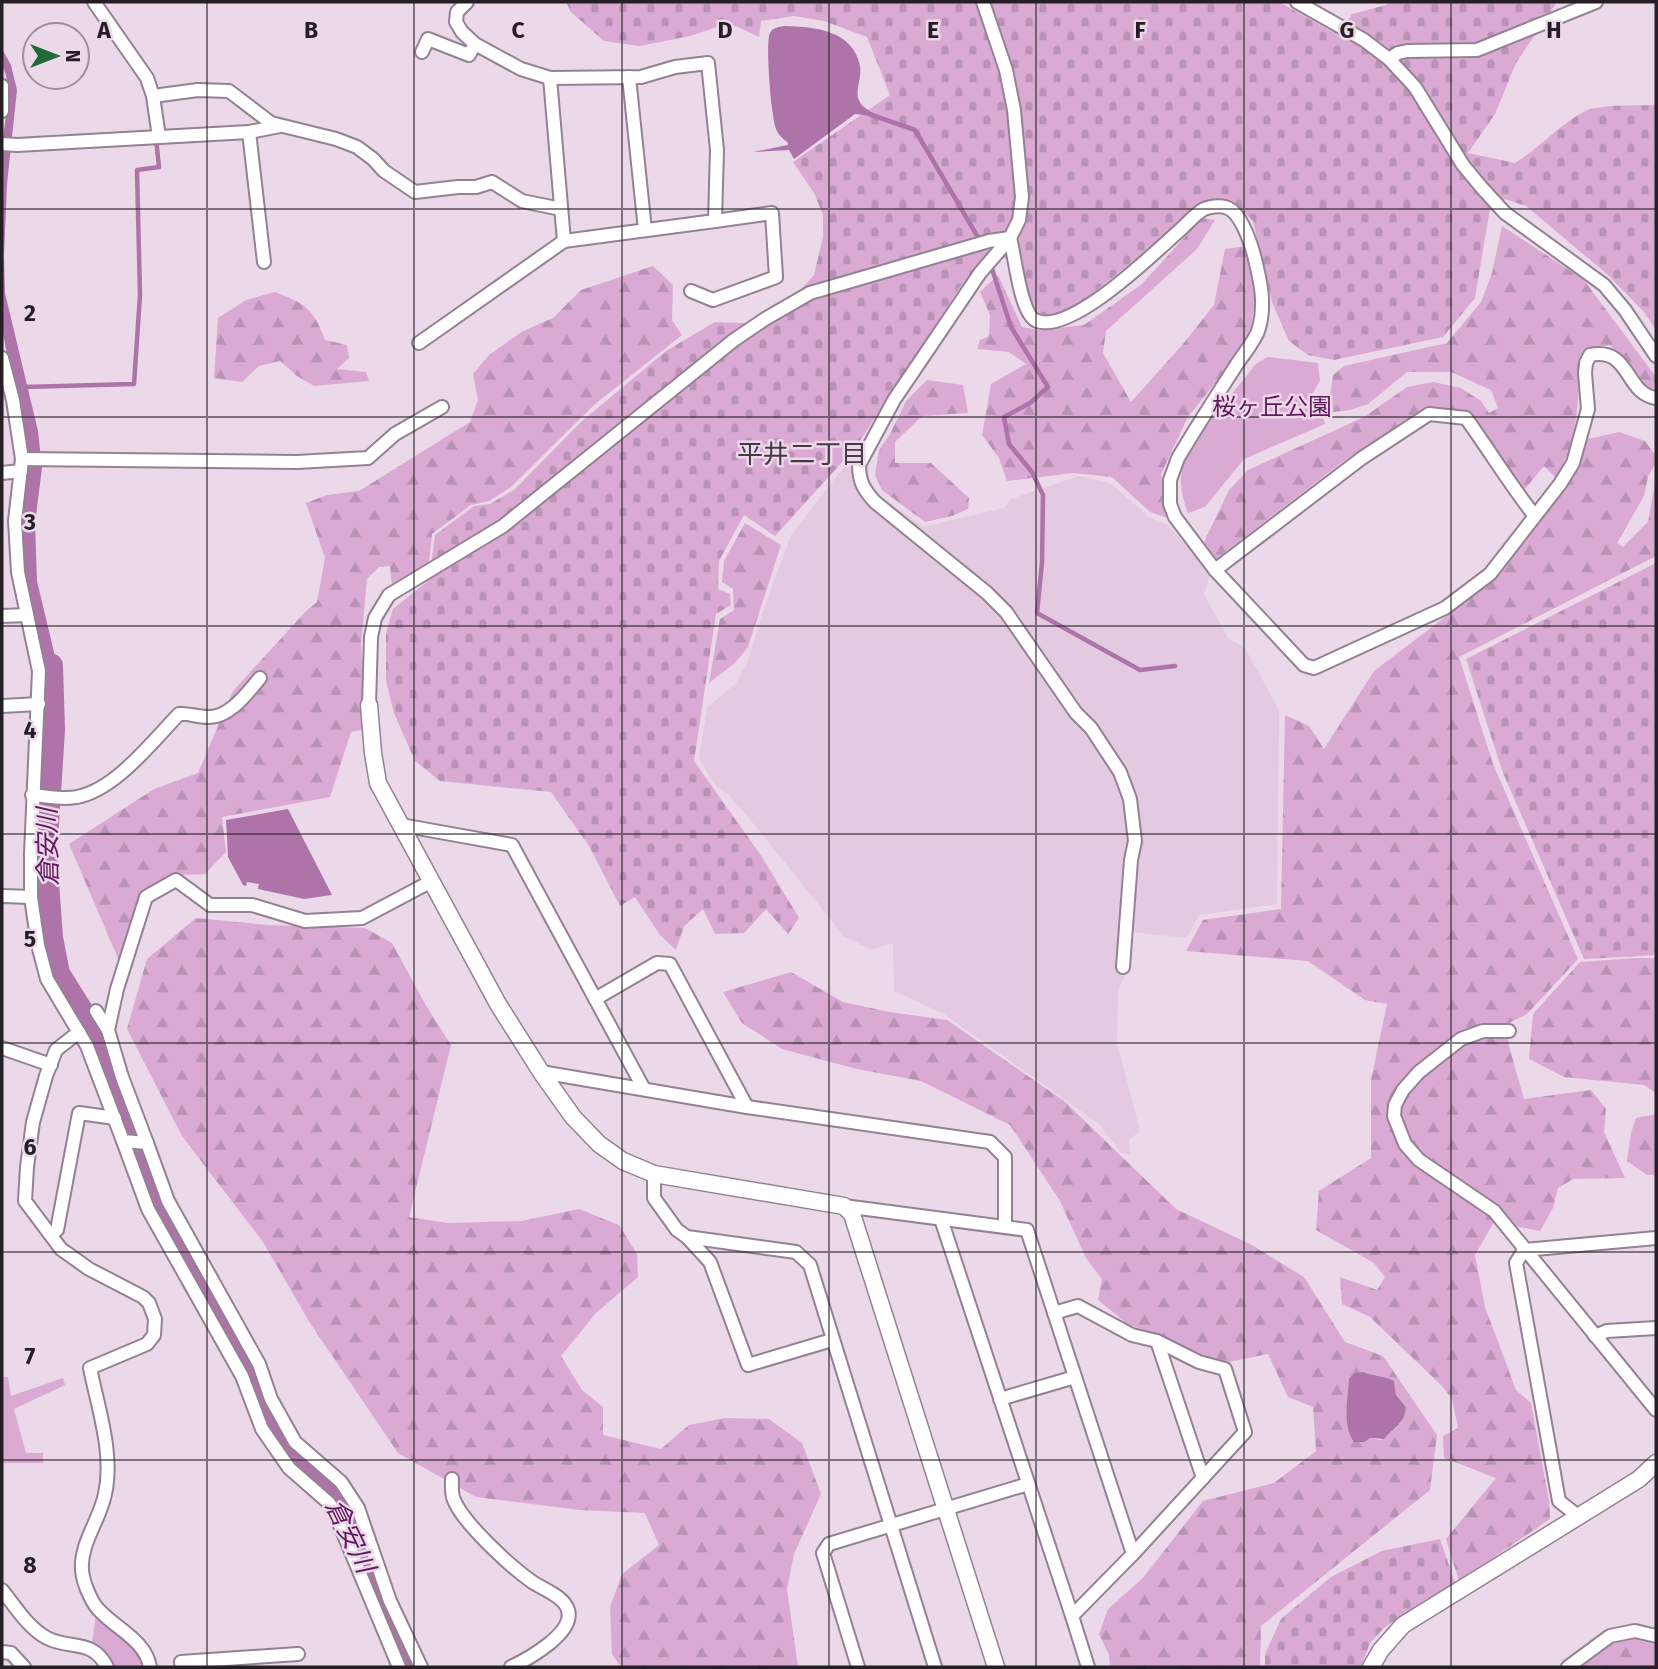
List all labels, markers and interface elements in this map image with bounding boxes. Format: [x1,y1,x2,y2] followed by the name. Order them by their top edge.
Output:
[96,16,111,44] text: A
[304,16,318,44] text: B
[511,16,525,44] text: C
[718,16,733,44] text: D
[927,16,939,44] text: E
[1134,16,1146,44] text: F
[1340,16,1354,44] text: G
[1546,16,1562,44] text: H
[21,21,91,91] north arrow
[61,50,84,62] text: N
[24,299,36,327] text: 2
[1212,393,1332,421] park label: 桜ヶ丘公園
[737,439,867,470] district label: 平井二丁目
[23,508,36,536] text: 3
[24,716,37,744] text: 4
[32,805,64,886] water label: 倉安川
[24,925,36,953] text: 5
[24,1133,37,1161] text: 6
[25,1342,36,1370] text: 7
[319,1494,382,1581] water label: 倉安川
[23,1551,37,1579] text: 8

